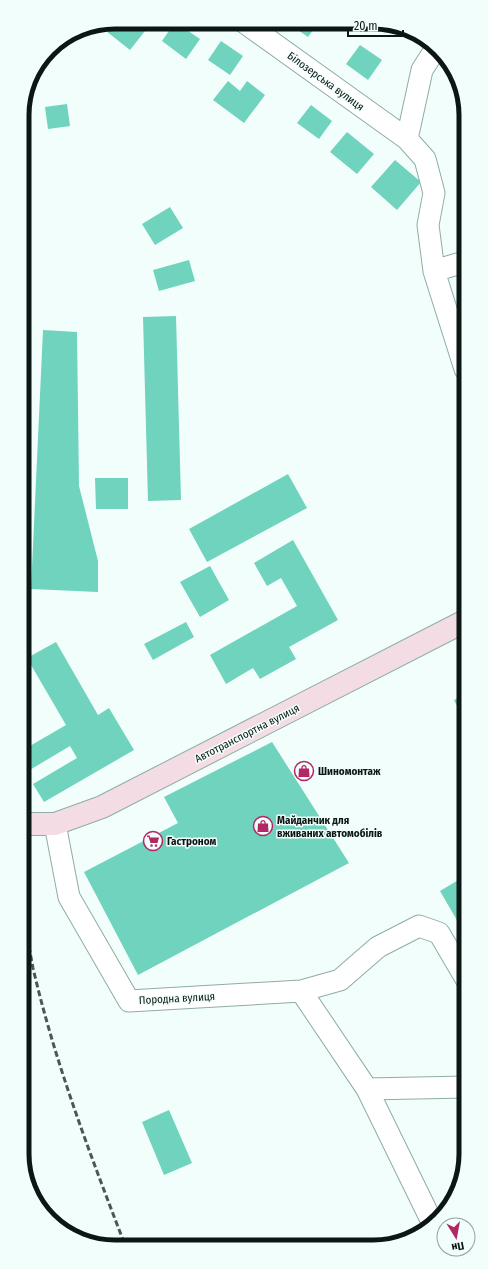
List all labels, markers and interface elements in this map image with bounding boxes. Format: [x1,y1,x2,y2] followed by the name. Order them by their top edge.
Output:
[348,12,403,38] scale bar
[354,19,378,33] text: 20 m
[285,49,367,114] street label: Білозерська вулиця
[193,701,302,765] street label: Автотранспортна вулиця
[293,760,315,782] shop icon: Шиномонтаж
[318,765,381,778] place label: Шиномонтаж
[277,814,383,840] place label: Майданчик для вживаних автомобілів
[252,815,274,837] shop icon: Майданчик для вживаних автомобілів
[142,830,164,852] supermarket icon: Гастроном
[167,835,217,848] place label: Гастроном
[139,990,215,1007] street label: Породна вулиця
[436,1217,476,1257] north arrow
[450,1239,465,1254] text: Пн

